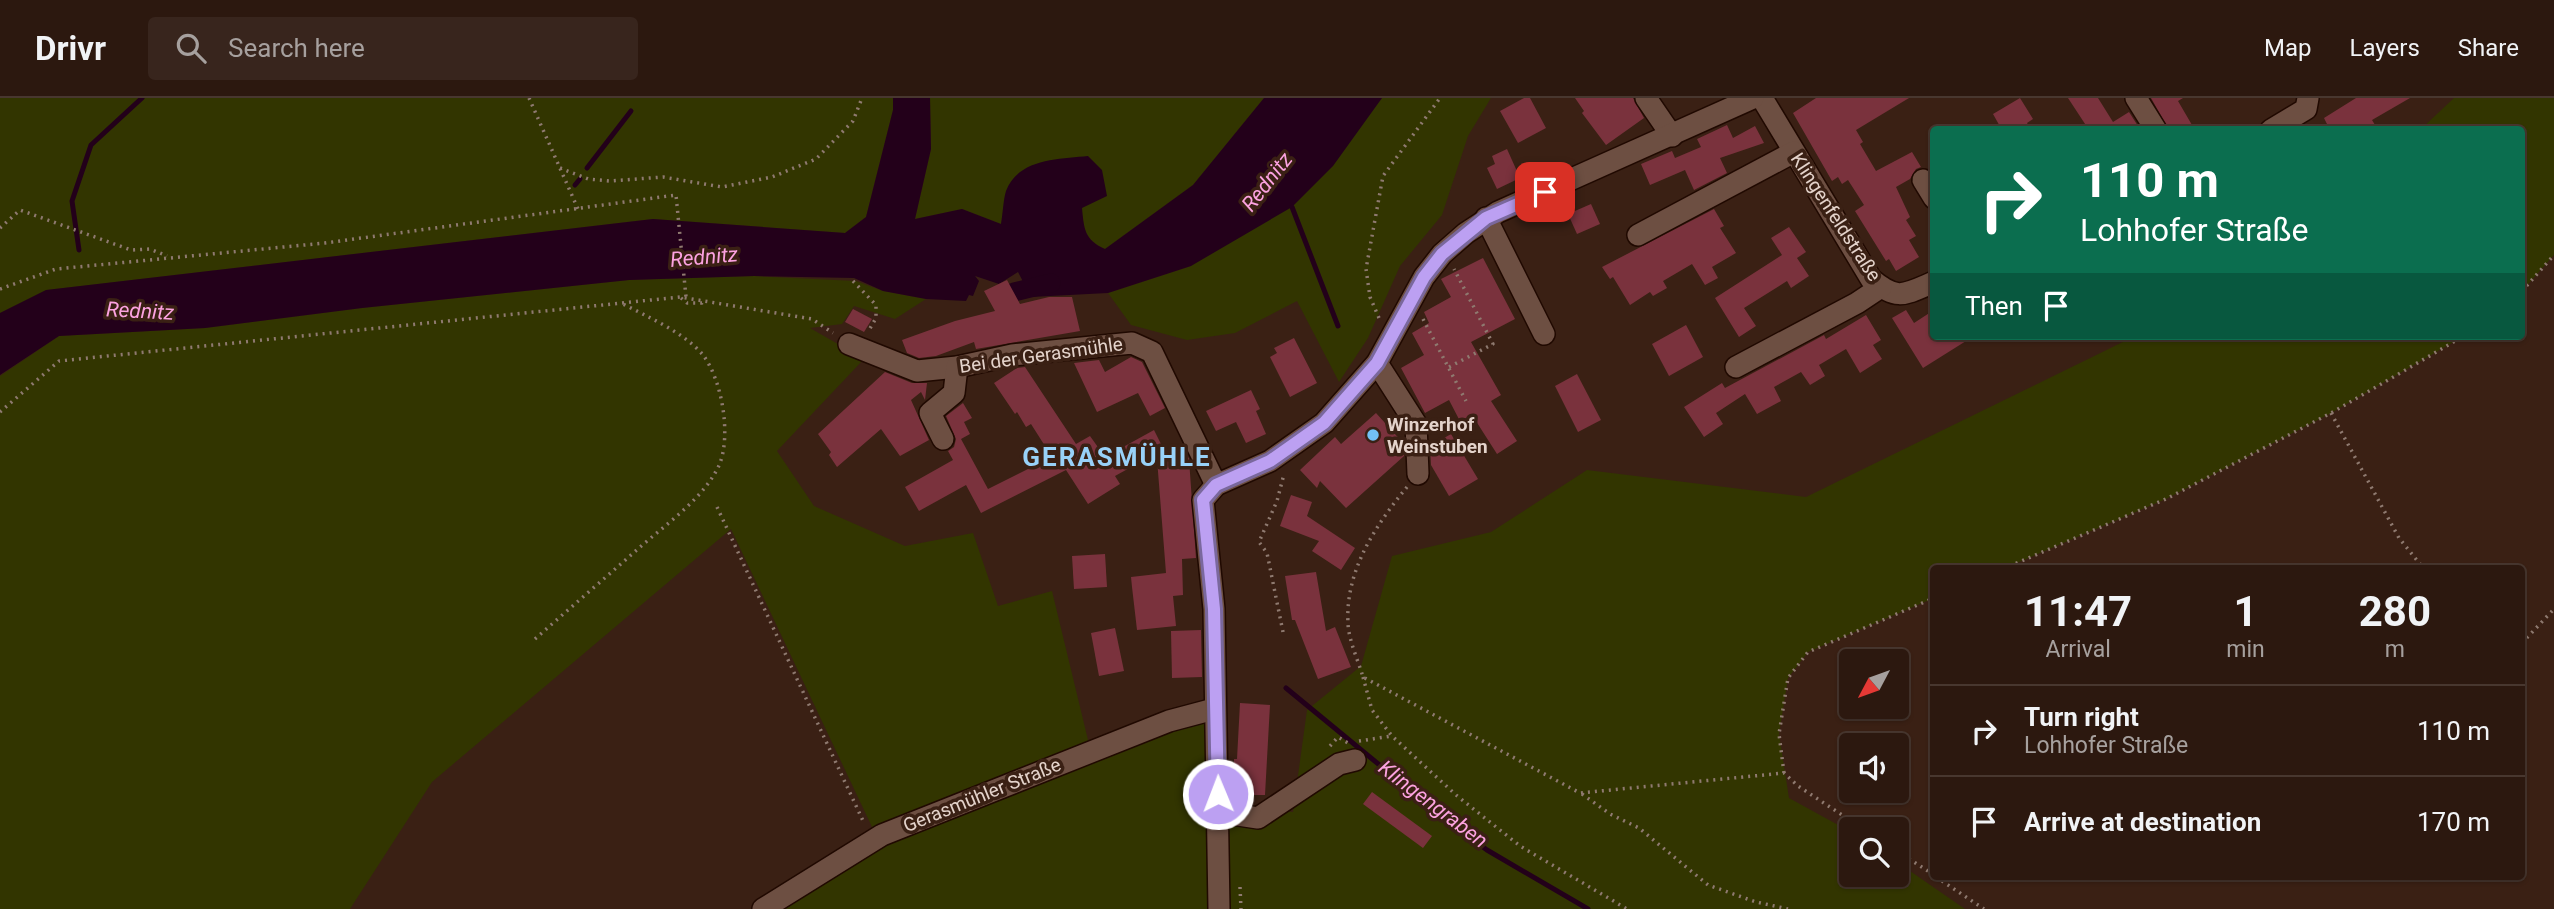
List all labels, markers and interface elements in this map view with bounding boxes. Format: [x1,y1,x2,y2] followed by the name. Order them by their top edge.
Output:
[148,17,638,80] search box
[35,29,106,68] text: Drivr
[172,29,210,67] icon: search
[228,33,365,63] text: Search here
[2264,34,2312,62] text: Map
[2350,34,2420,62] text: Layers
[2458,34,2519,62] text: Share
[1237,148,1297,216] water label: Rednitz
[1786,148,1886,286] street label: Klingenfeldstraße
[2080,152,2219,209] text: 110 m
[1965,154,2056,245] icon: right
[1515,162,1575,222] pin
[1526,173,1564,211] icon: arrive
[2080,211,2309,249] text: Lohhofer Straße
[669,242,739,272] water label: Rednitz
[2037,287,2075,325] icon: arrive
[1965,291,2023,321] text: Then
[106,297,174,325] water label: Rednitz
[958,332,1124,378] street label: Bei der Gerasmühle
[1387,413,1488,458] place label: Winzerhof Weinstuben
[1365,427,1381,443] marker: Winzerhof Weinstuben
[1022,442,1212,472] district label: GERASMÜHLE
[2024,587,2132,636] text: 11:47
[2233,587,2258,636] text: 1
[2359,587,2431,636] text: 280
[2045,636,2111,663] text: Arrival
[2226,636,2265,663] text: min
[2385,636,2405,663] text: m
[1839,649,1909,719] north arrow
[1839,649,1909,887] map controls
[2024,702,2139,732] text: Turn right
[1965,712,2003,750] icon: right
[2417,716,2490,746] text: 110 m
[2024,732,2188,759] text: Lohhofer Straße
[1839,733,1909,803] button: sound
[900,753,1064,837] street label: Gerasmühler Straße
[1374,755,1492,853] water label: Klingengraben
[1181,757,1255,831] position arrow
[1965,803,2003,841] icon: arrive
[2024,807,2261,837] text: Arrive at destination
[2417,807,2490,837] text: 170 m
[1839,817,1909,887] button: search

